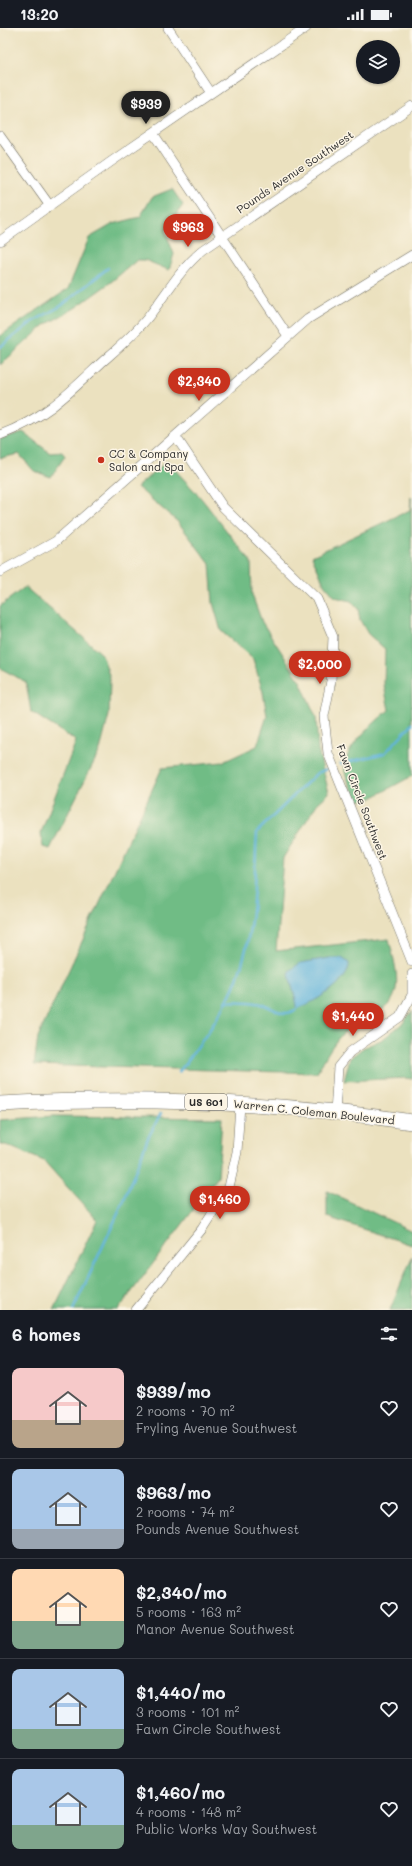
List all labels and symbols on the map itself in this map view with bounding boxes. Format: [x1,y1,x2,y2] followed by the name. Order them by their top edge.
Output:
[122,91,170,125] pin: $939
[233,127,356,216] street label: Pounds Avenue Southwest
[164,214,212,248] pin: $963
[166,368,232,402] pin: $2,340
[109,446,189,474] place label: CC & Company Salon and Spa
[96,455,106,465] marker: CC & Company Salon and Spa
[287,651,353,685] pin: $2,000
[333,742,392,862] street label: Fawn Circle Southwest
[320,1003,386,1037] pin: $1,440
[185,1094,227,1110] road number: US 601
[233,1096,395,1127] street label: Warren C. Coleman Boulevard
[187,1186,253,1220] pin: $1,460

